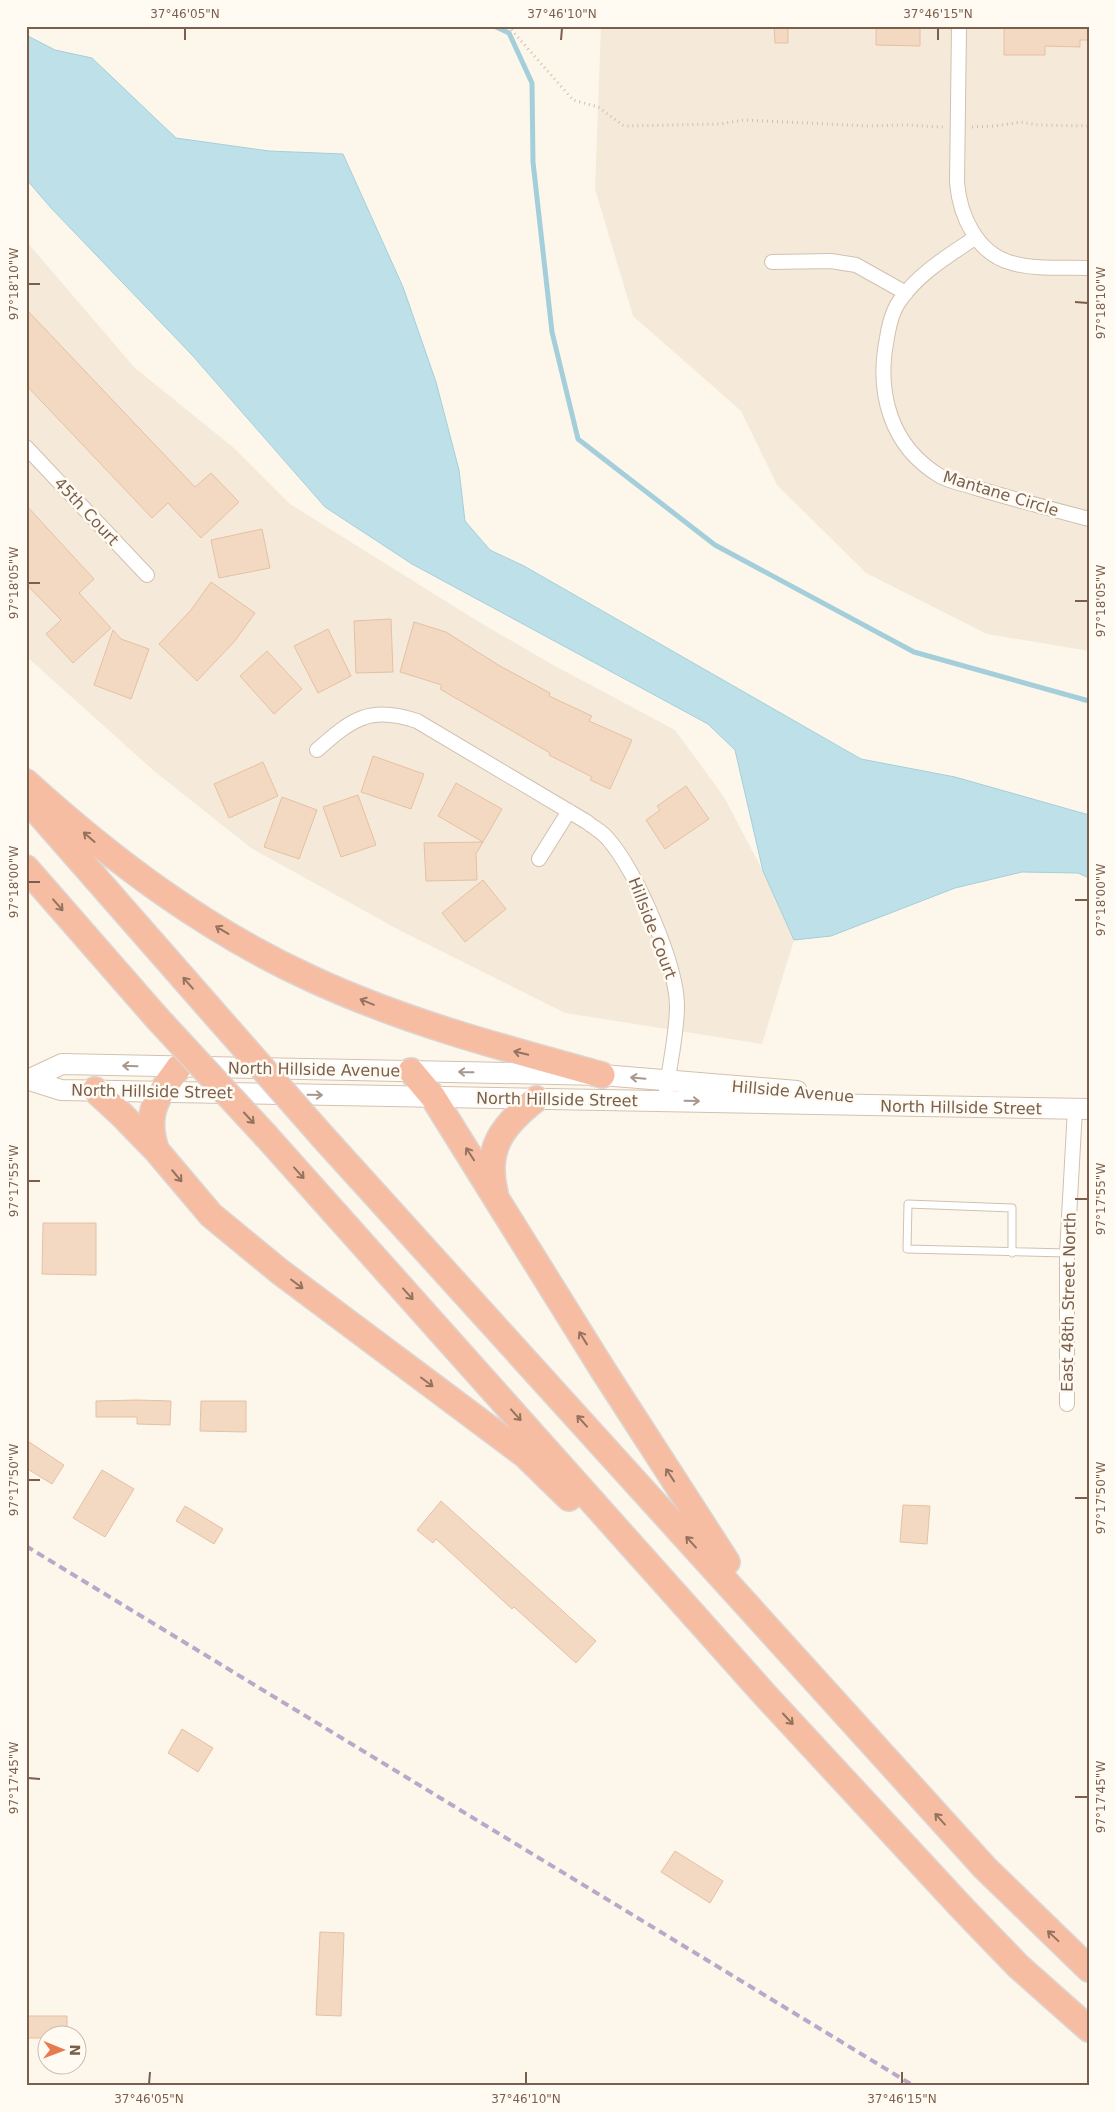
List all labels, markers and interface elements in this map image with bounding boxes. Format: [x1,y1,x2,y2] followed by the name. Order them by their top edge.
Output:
[150,7,220,21] text: 37°46'05"N
[527,7,597,21] text: 37°46'10"N
[903,7,973,21] text: 37°46'15"N
[7,248,21,320] text: 97°18'10"W
[1094,267,1108,339] text: 97°18'10"W
[941,467,1061,520] street label: Mantane Circle
[50,473,123,549] street label: 45th Court
[7,547,21,619] text: 97°18'05"W
[1094,565,1108,637] text: 97°18'05"W
[82,831,95,843] one-way arrow
[7,846,21,918] text: 97°18'00"W
[1094,864,1108,936] text: 97°18'00"W
[624,875,681,982] street label: Hillside Court
[53,898,64,911] one-way arrow
[215,925,229,935] one-way arrow
[182,977,194,990] one-way arrow
[360,997,375,1006] one-way arrow
[514,1048,530,1057] one-way arrow
[228,1058,400,1081] street label: North Hillside Avenue
[122,1061,138,1071] one-way arrow
[458,1067,474,1077] one-way arrow
[631,1073,647,1082] one-way arrow
[731,1077,855,1106] street label: Hillside Avenue
[71,1081,233,1102] street label: North Hillside Street
[476,1089,638,1110] street label: North Hillside Street
[307,1090,323,1099] one-way arrow
[684,1096,700,1106] one-way arrow
[880,1097,1042,1118] street label: North Hillside Street
[243,1111,255,1124] one-way arrow
[7,1145,21,1217] text: 97°17'55"W
[464,1147,475,1161] one-way arrow
[1094,1163,1108,1235] text: 97°17'55"W
[294,1167,305,1180] one-way arrow
[171,1169,183,1182] one-way arrow
[1057,1212,1080,1392] street label: East 48th Street North
[290,1279,303,1290] one-way arrow
[402,1288,414,1301] one-way arrow
[578,1331,588,1345] one-way arrow
[420,1377,434,1387] one-way arrow
[511,1409,522,1422] one-way arrow
[576,1415,588,1428] one-way arrow
[7,1444,21,1516] text: 97°17'50"W
[1094,1462,1108,1534] text: 97°17'50"W
[665,1469,675,1483] one-way arrow
[686,1535,697,1548] one-way arrow
[782,1713,794,1726] one-way arrow
[7,1742,21,1814] text: 97°17'45"W
[1094,1761,1108,1833] text: 97°17'45"W
[934,1812,946,1825] one-way arrow
[1047,1930,1059,1942] one-way arrow
[38,2024,88,2074] north arrow
[67,2044,83,2056] text: N
[114,2092,184,2106] text: 37°46'05"N
[491,2092,561,2106] text: 37°46'10"N
[867,2092,937,2106] text: 37°46'15"N

